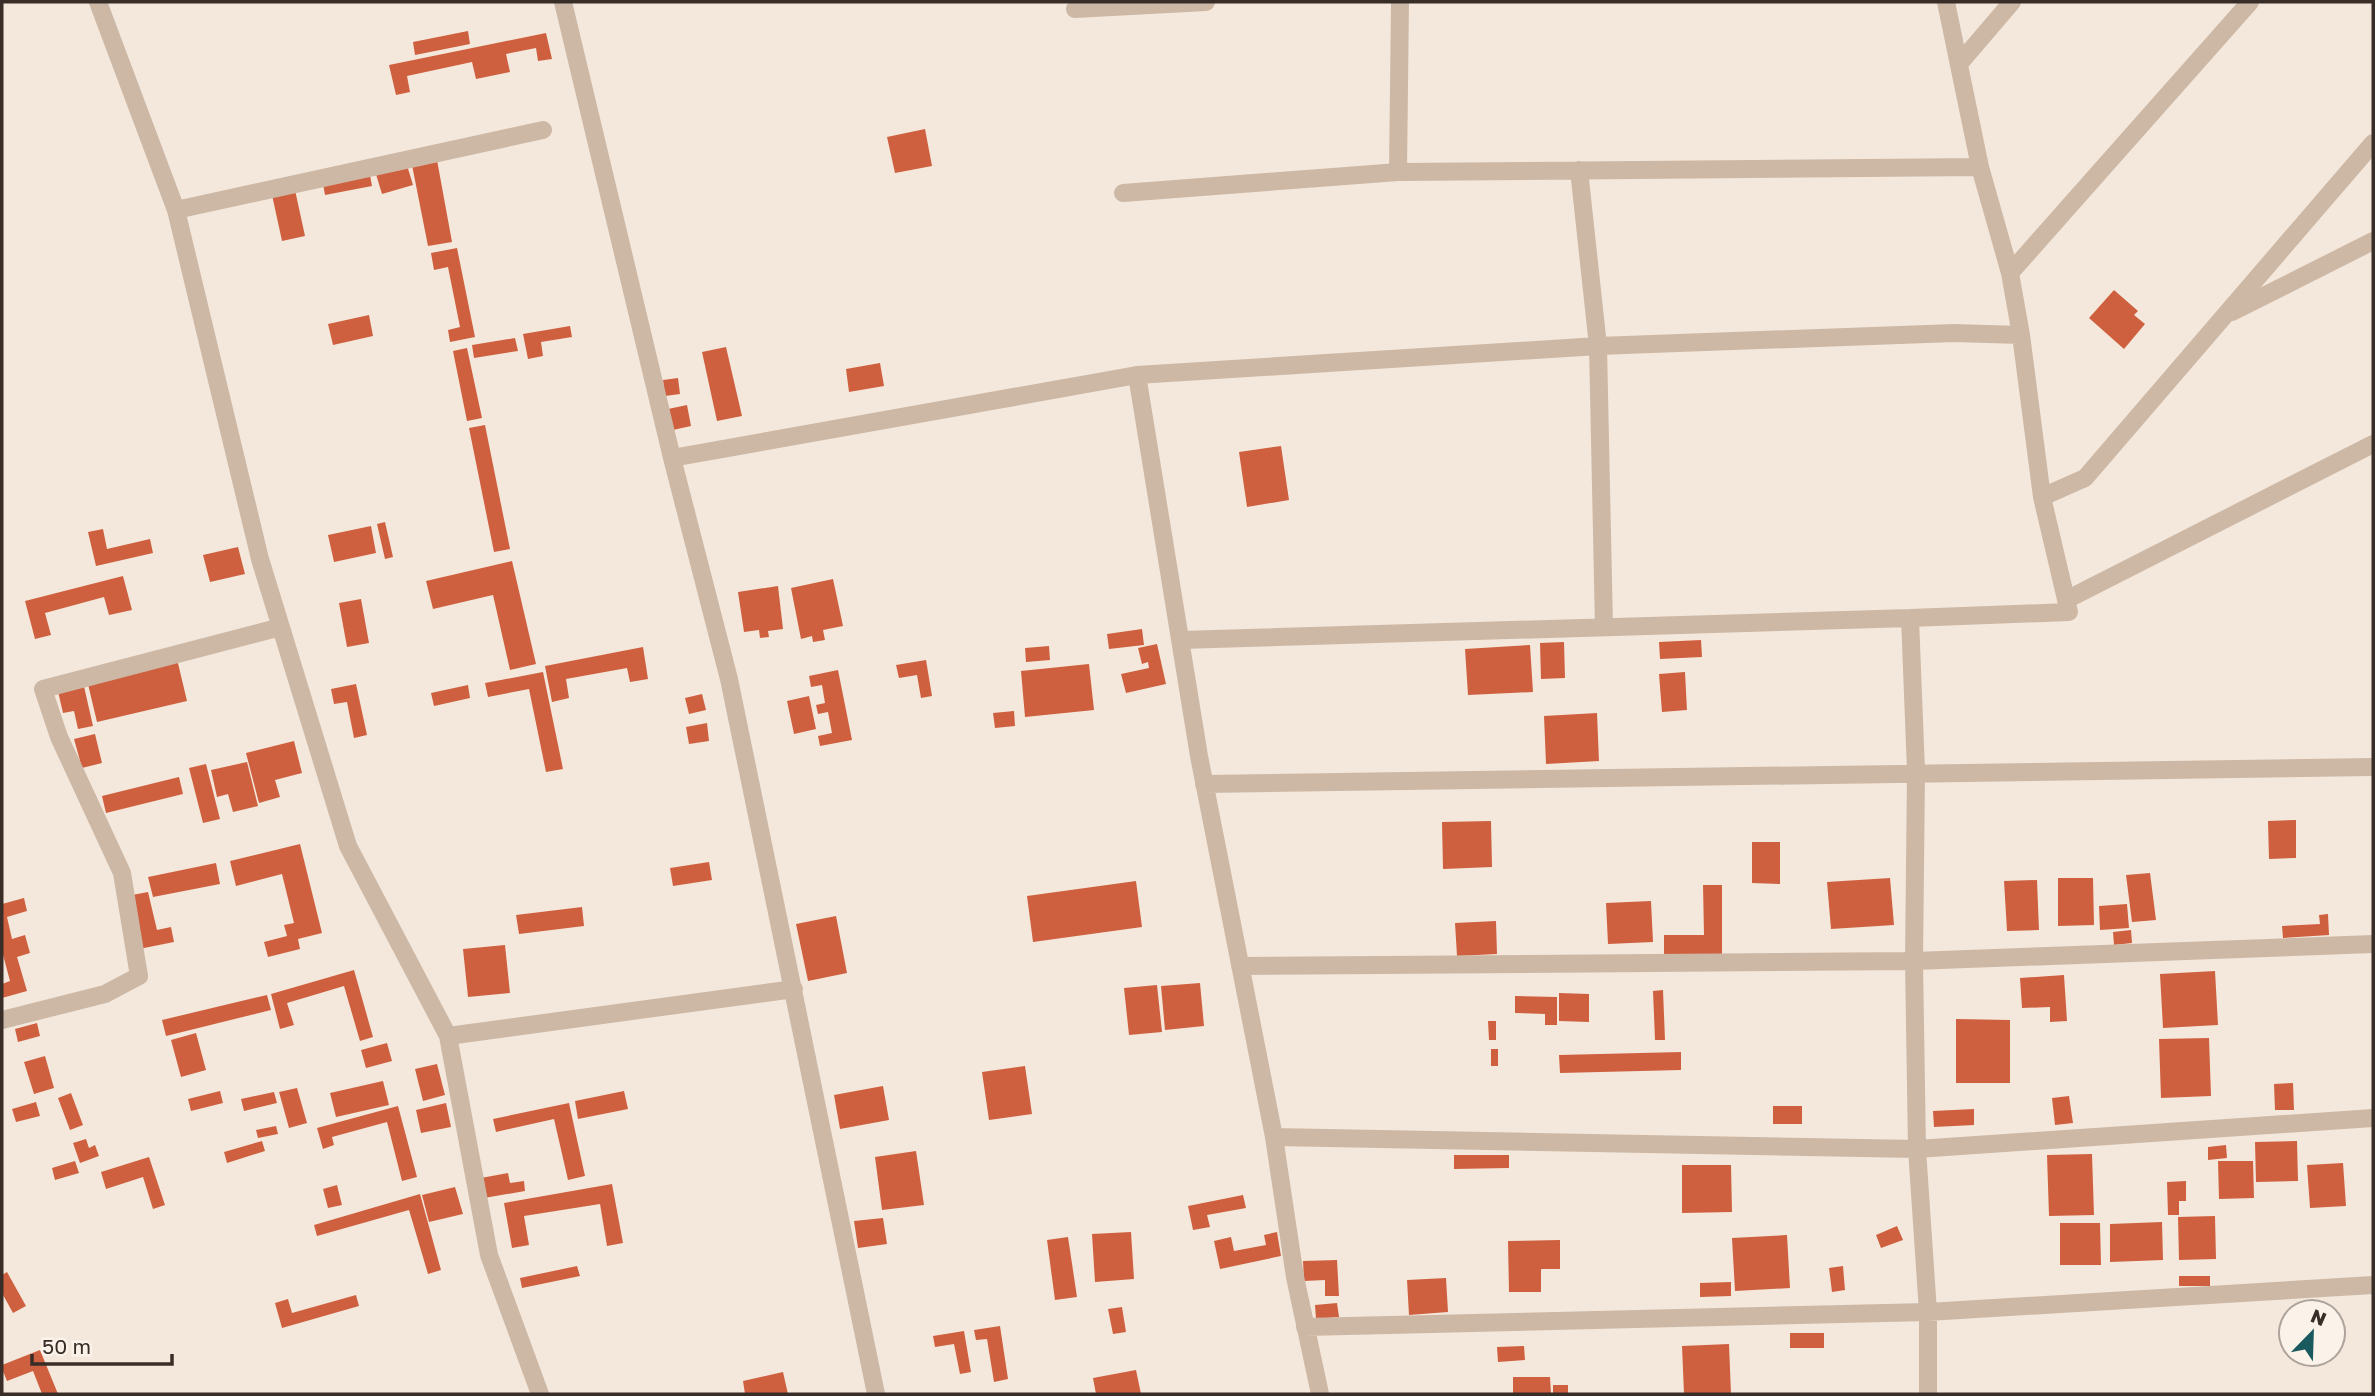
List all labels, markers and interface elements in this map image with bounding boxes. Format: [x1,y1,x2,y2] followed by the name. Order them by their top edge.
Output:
[2277,1298,2347,1368] north arrow
[2308,1303,2330,1330] text: N
[32,1322,172,1366] scale bar
[42,1333,91,1359] text: 50 m

